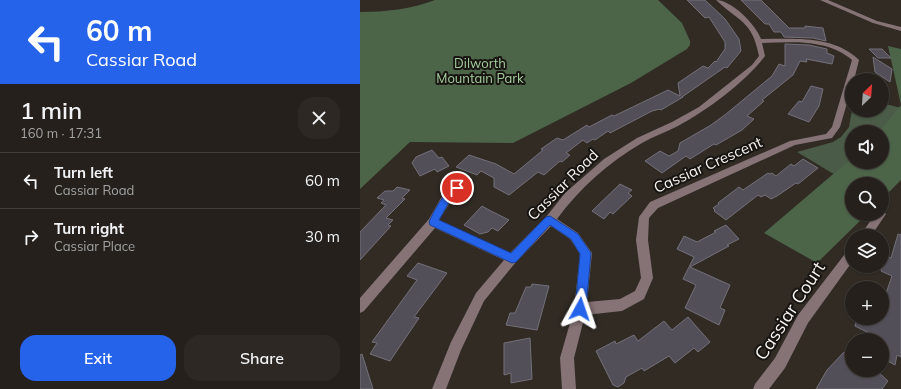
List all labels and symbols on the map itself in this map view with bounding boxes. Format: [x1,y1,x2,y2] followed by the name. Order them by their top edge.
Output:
[436,55,524,86] park label: Dilworth Mountain Park
[845,73,889,117] north arrow
[651,132,765,197] street label: Cassiar Crescent
[523,145,602,224] street label: Cassiar Road
[440,171,474,205] pin
[749,257,830,364] street label: Cassiar Court
[559,288,601,330] position arrow

